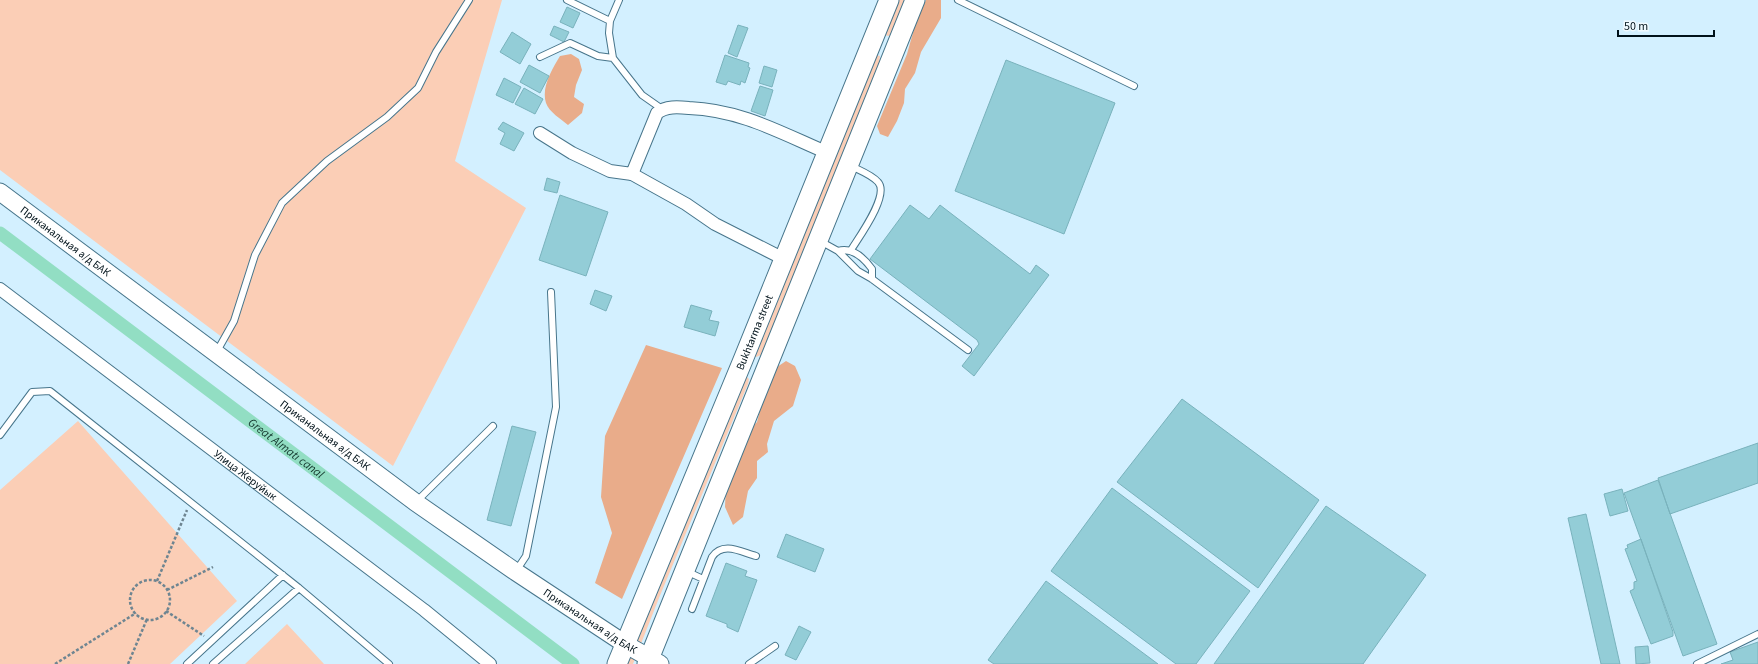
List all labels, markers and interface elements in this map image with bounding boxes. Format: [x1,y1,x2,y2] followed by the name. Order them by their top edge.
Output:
[1618,12,1714,38] scale bar
[1624,18,1648,35] text: 50 m
[17,203,114,281] street label: Приканальная а/д БАК
[733,292,777,372] street label: Bukhtarma street
[277,397,374,474] street label: Приканальная а/д БАК
[244,414,327,483] water label: Great Almatı canal
[211,447,280,504] street label: Улица Жеруйык
[540,585,640,658] street label: Приканальная а/д БАК

